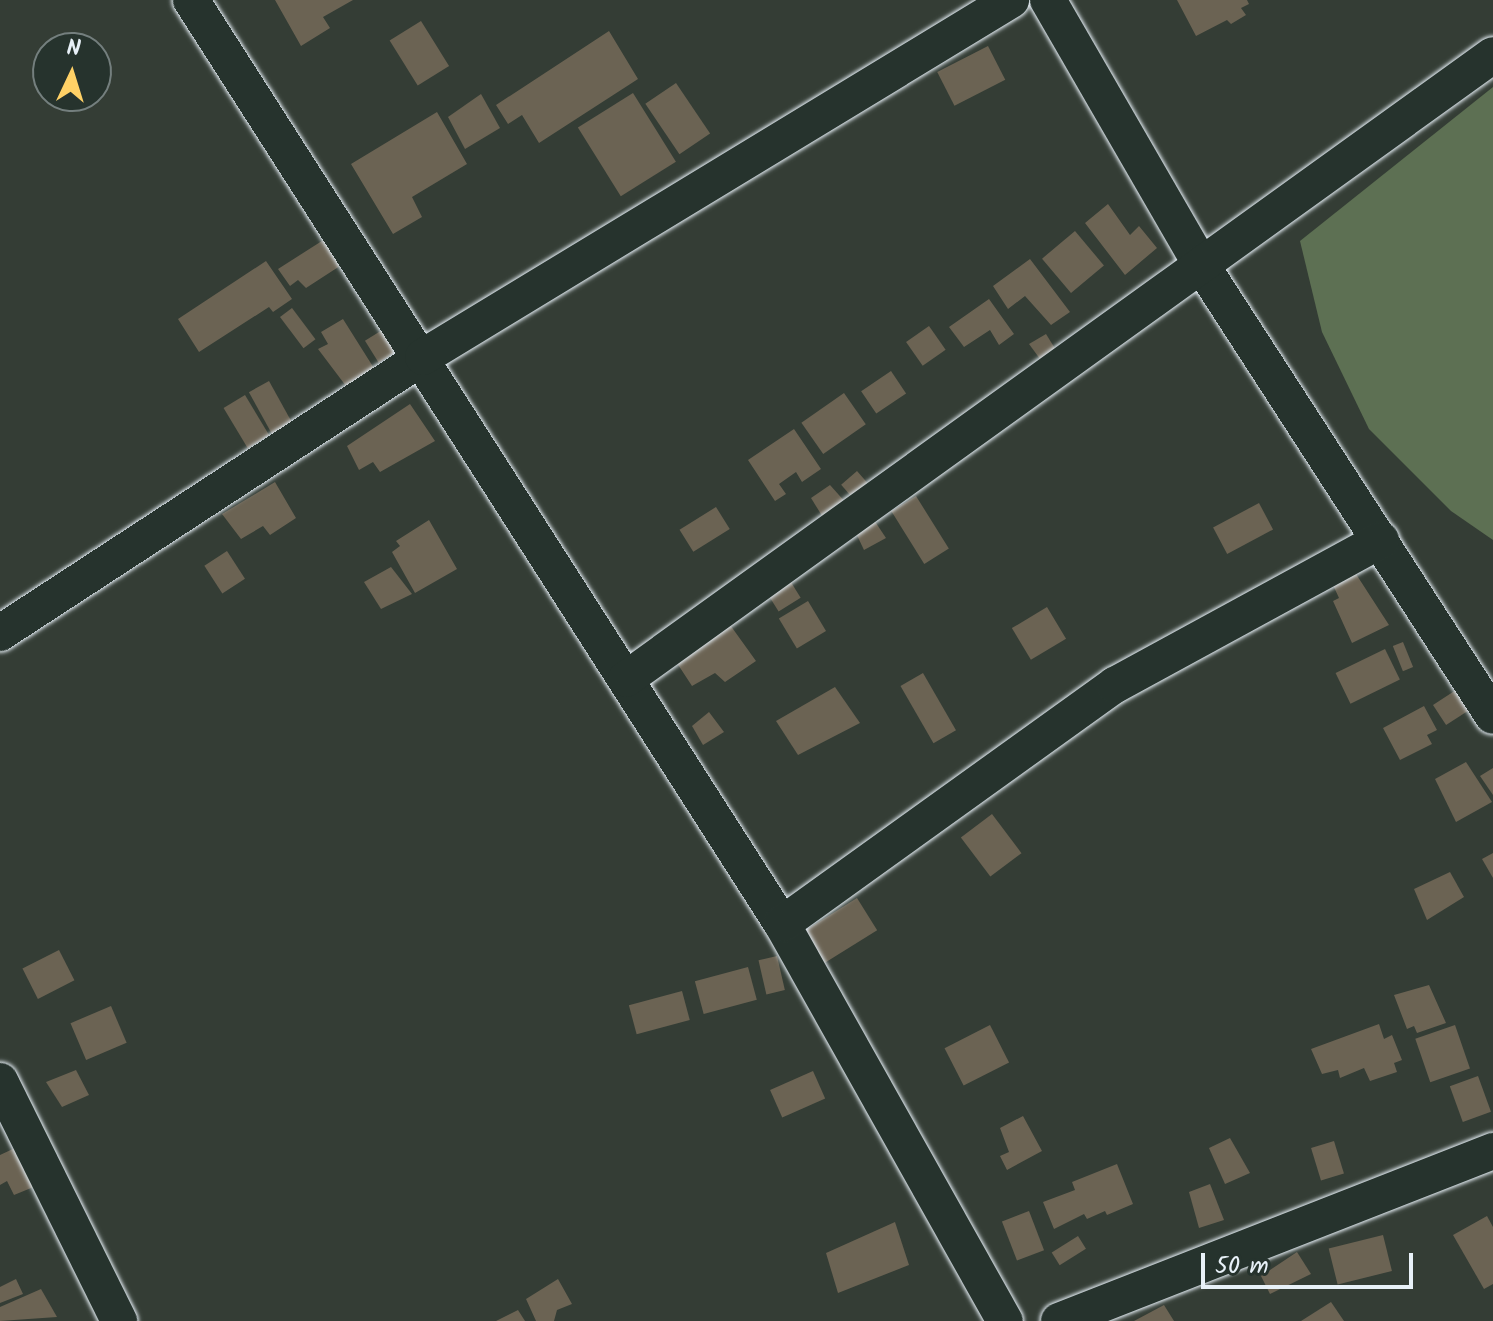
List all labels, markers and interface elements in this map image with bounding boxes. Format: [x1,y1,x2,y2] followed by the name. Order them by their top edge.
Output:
[32,32,112,112] north arrow
[65,32,82,67] text: N
[1205,1237,1417,1287] scale bar
[1215,1247,1269,1286] text: 50 m

